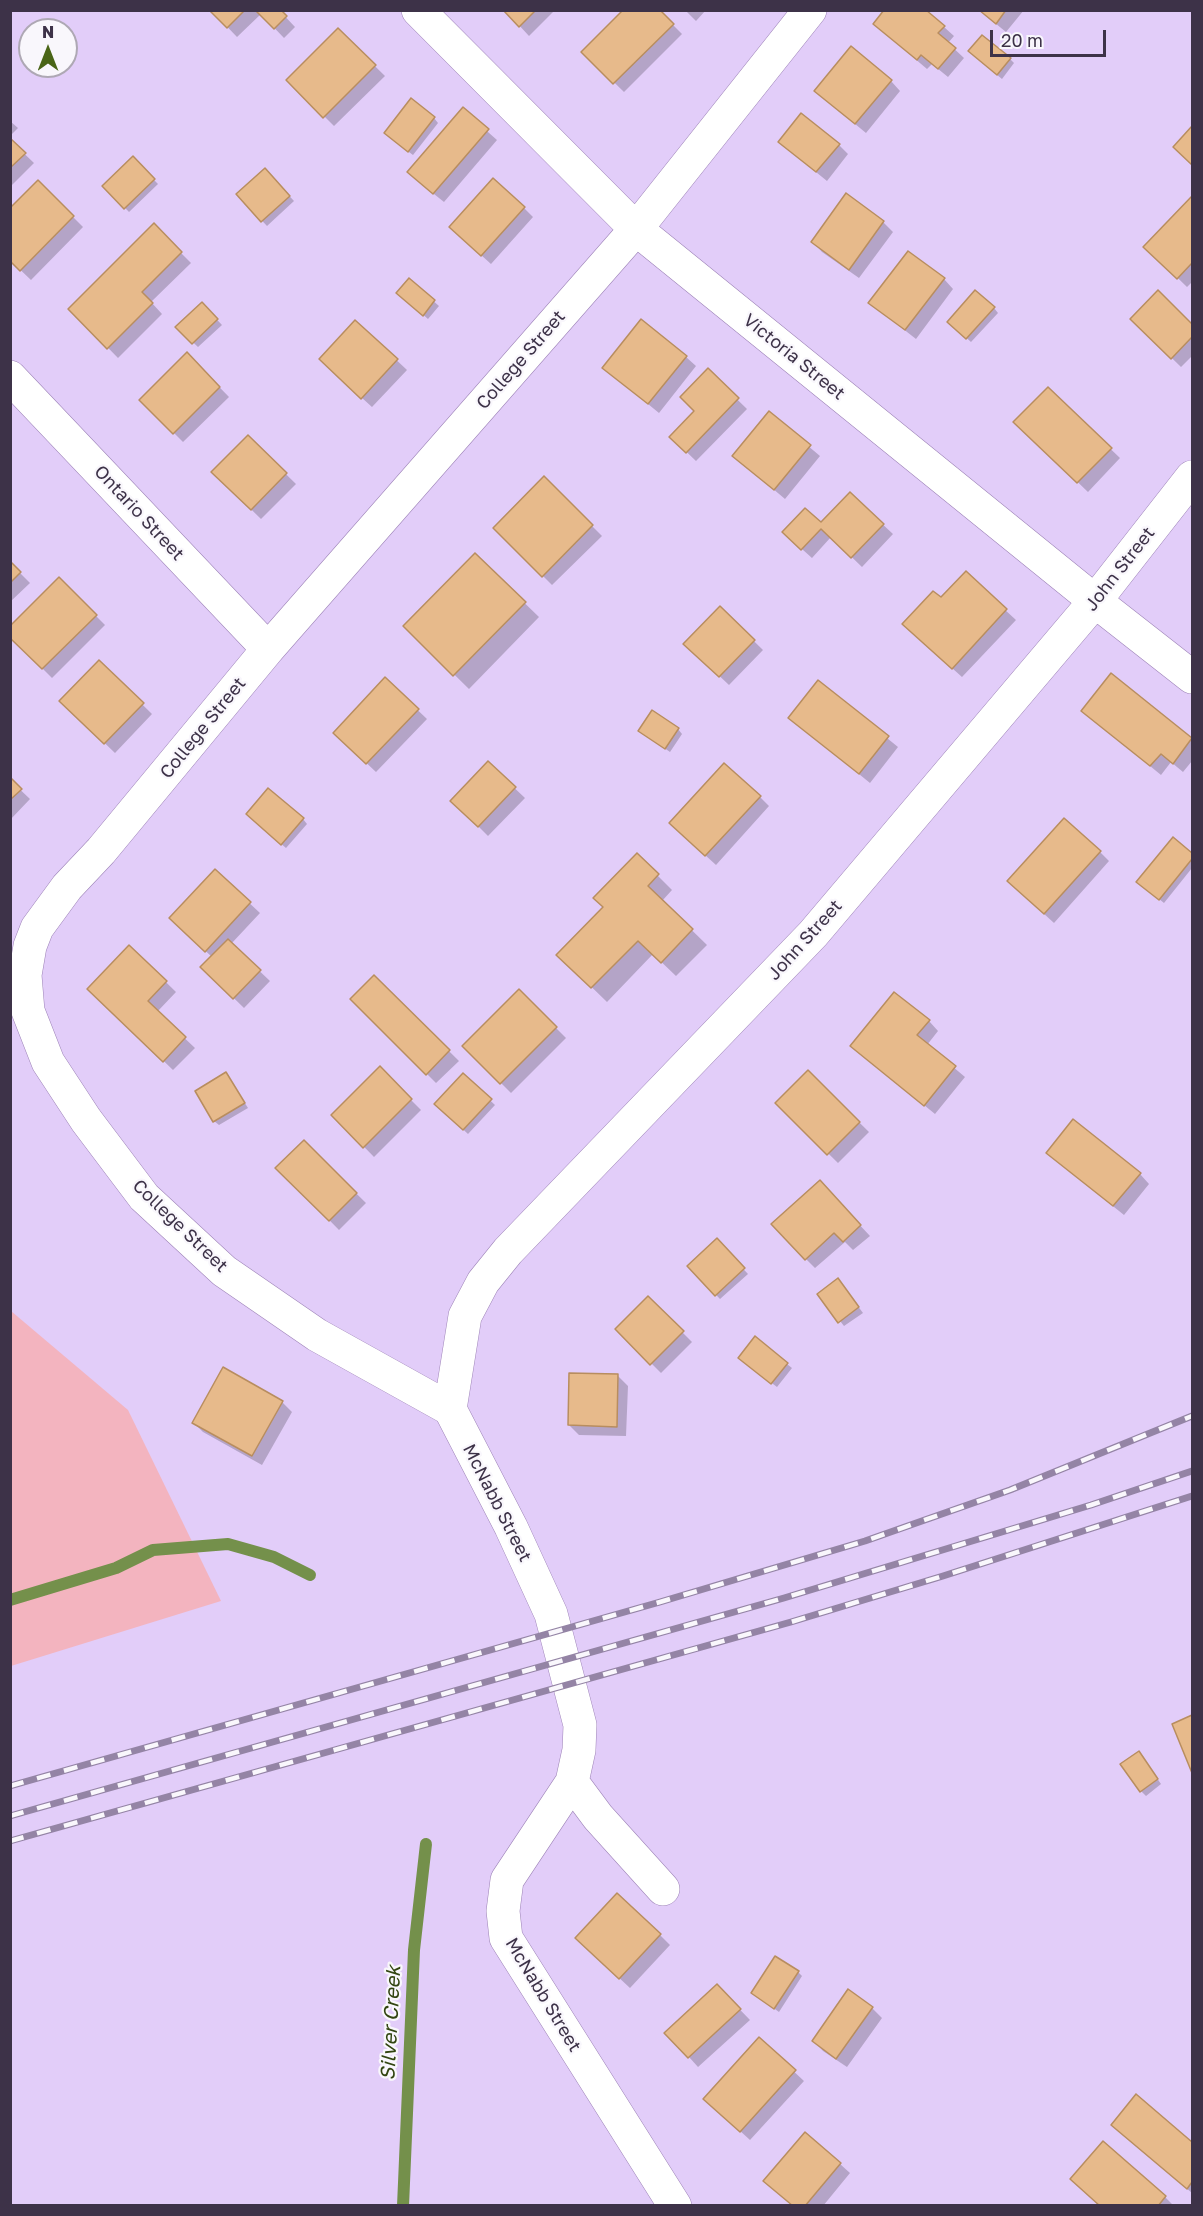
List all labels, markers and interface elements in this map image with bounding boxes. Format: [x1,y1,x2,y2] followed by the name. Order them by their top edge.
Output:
[18,18,78,78] north arrow
[993,18,1108,56] scale bar
[42,22,54,42] text: N
[1001,29,1043,51] text: 20 m
[472,306,570,414] street label: College Street
[739,309,849,405] street label: Victoria Street
[89,461,189,565] street label: Ontario Street
[1080,523,1160,615] street label: John Street
[156,673,250,783] street label: College Street
[763,895,847,985] street label: John Street
[128,1175,232,1277] street label: College Street
[458,1441,536,1565] street label: McNabb Street
[501,1934,585,2056] street label: McNabb Street
[376,1965,406,2081] water label: Silver Creek

